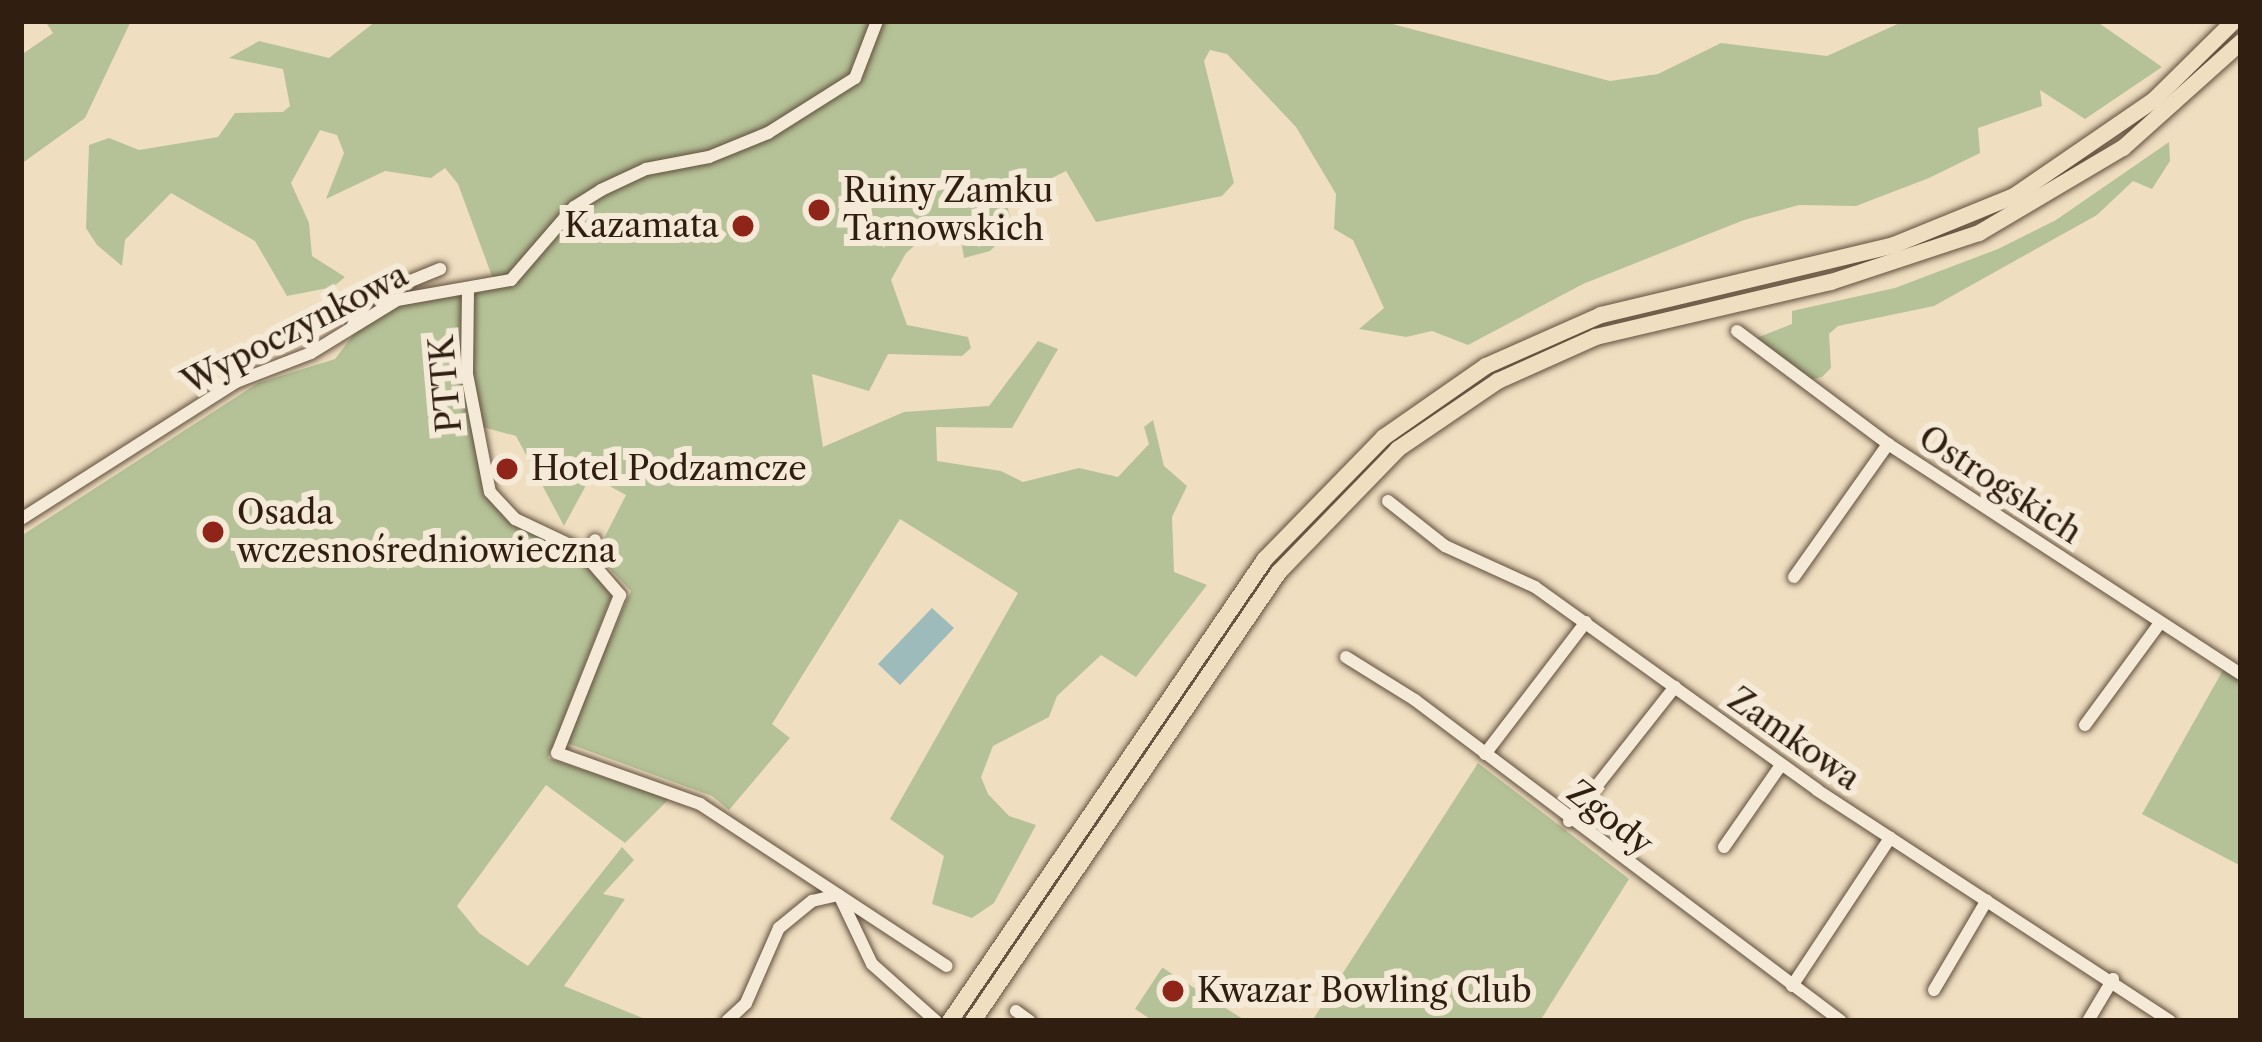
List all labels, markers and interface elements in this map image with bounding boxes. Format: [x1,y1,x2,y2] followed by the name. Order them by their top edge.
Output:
[843,171,1054,249] place label: Ruiny Zamku Tarnowskich
[806,197,832,223] marker: Ruiny Zamku Tarnowskich
[564,206,719,246] place label: Kazamata
[730,213,756,239] marker: Kazamata
[176,255,414,403] street label: Wypoczynkowa
[422,334,470,434] street label: PTTK
[1911,418,2089,552] street label: Ostrogskich
[531,449,807,489] place label: Hotel Podzamcze
[494,456,520,482] marker: Hotel Podzamcze
[237,493,616,571] place label: Osada wczesnośredniowieczna
[200,519,226,545] marker: Osada wczesnośredniowieczna
[1721,679,1867,799] street label: Zamkowa
[1559,772,1661,864] street label: Zgody
[1197,971,1532,1011] place label: Kwazar Bowling Club
[1160,978,1186,1004] marker: Kwazar Bowling Club

